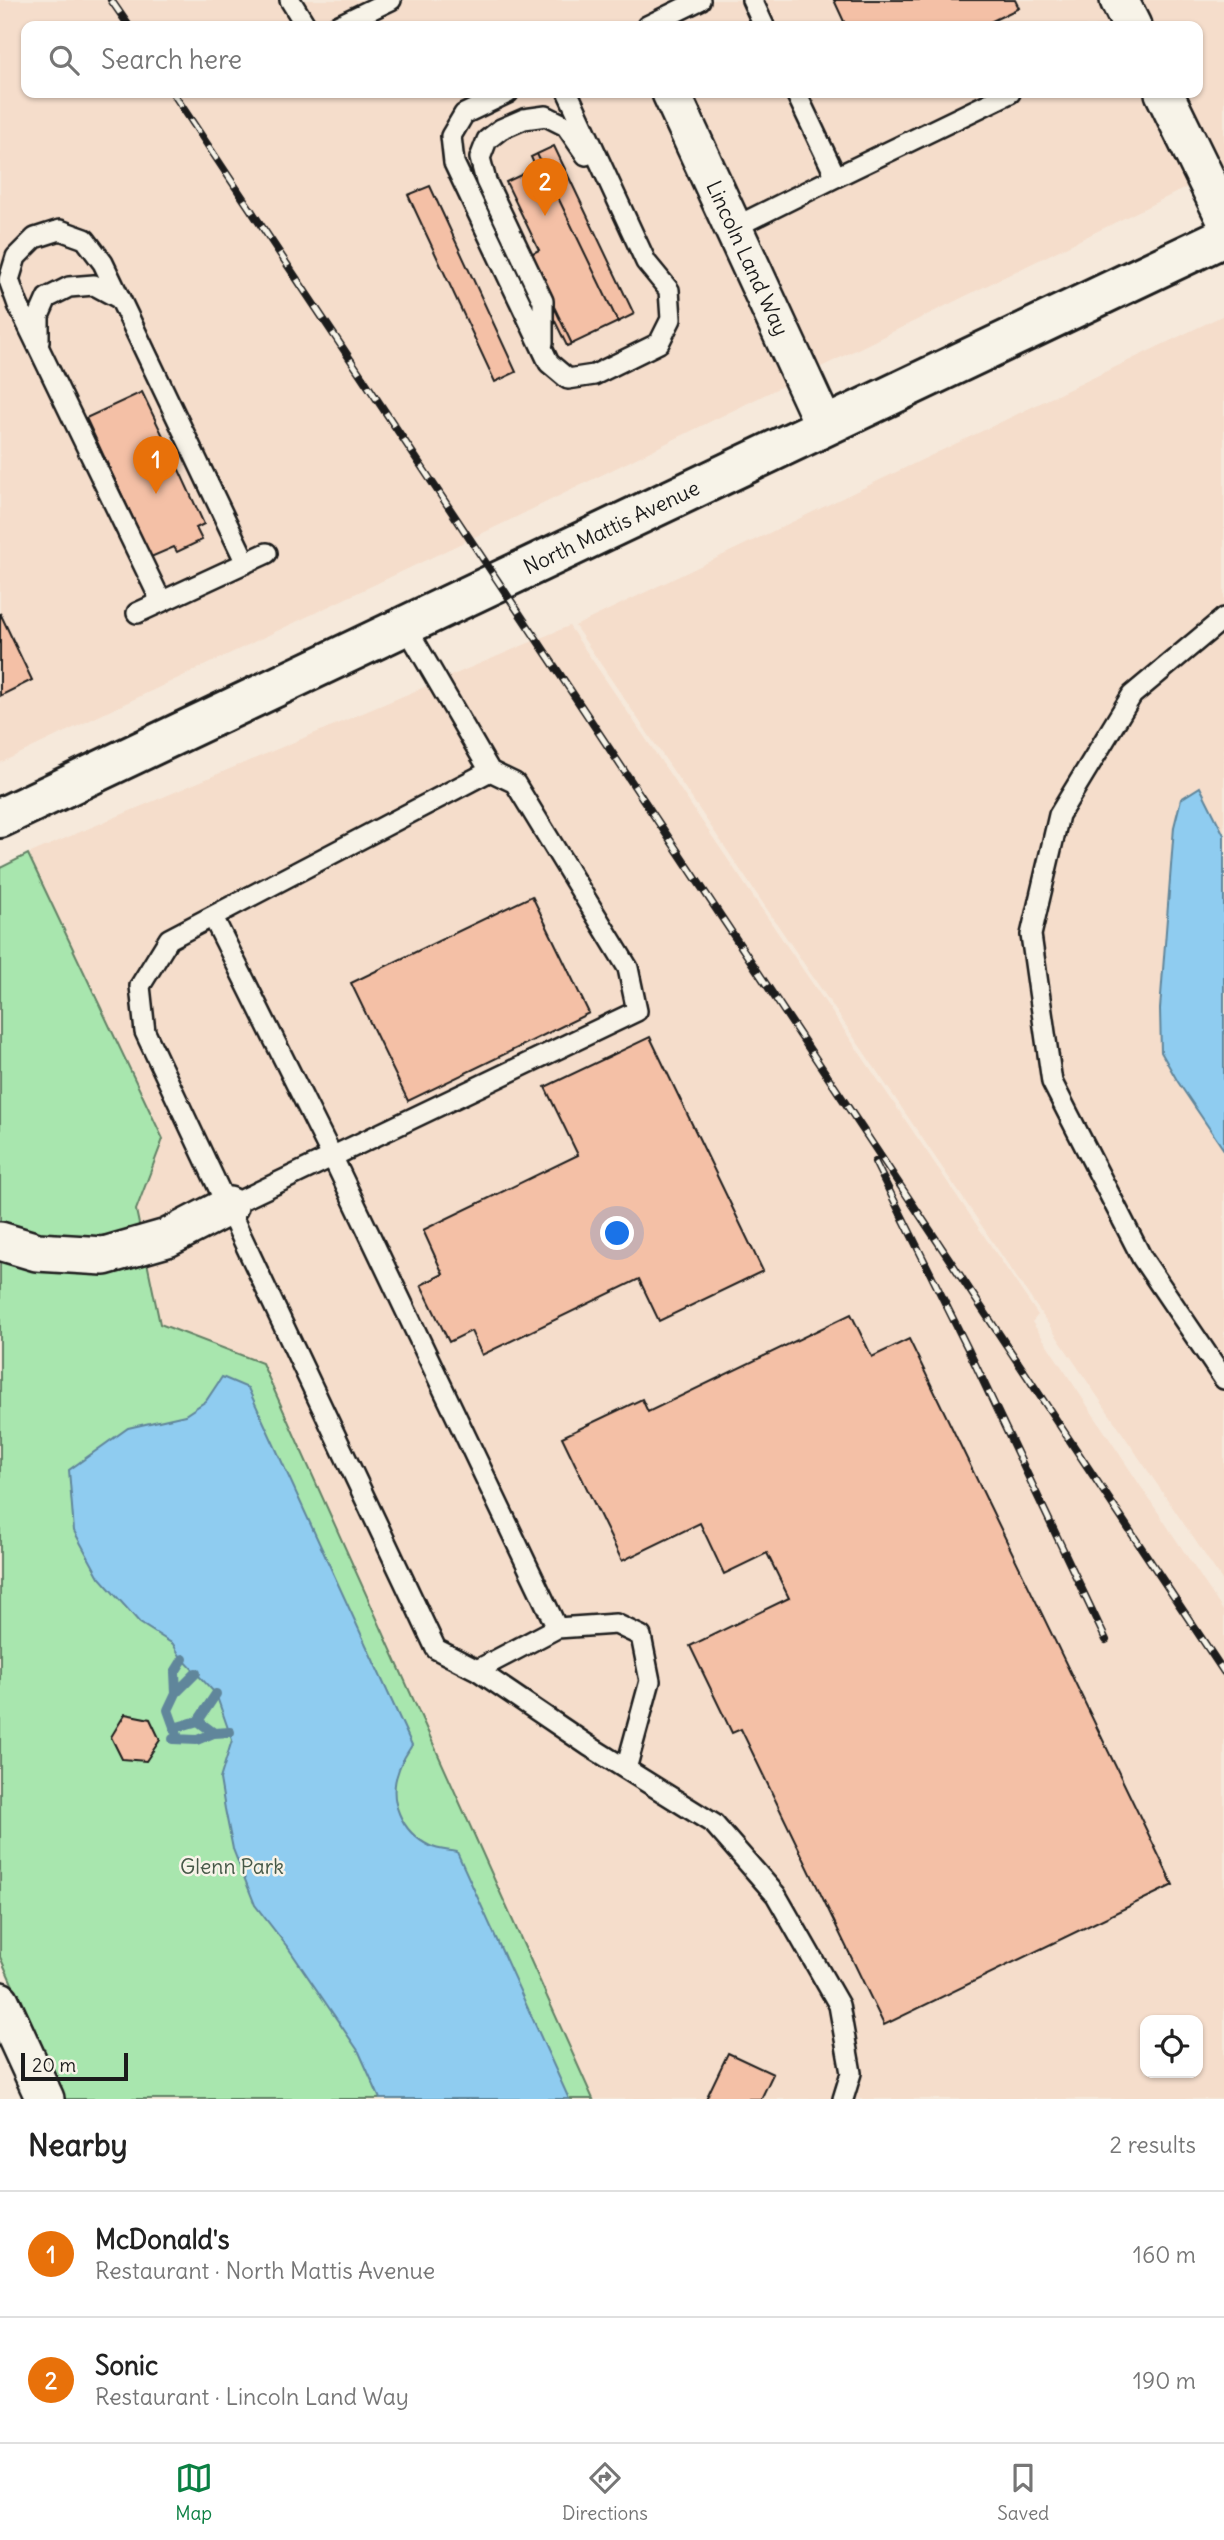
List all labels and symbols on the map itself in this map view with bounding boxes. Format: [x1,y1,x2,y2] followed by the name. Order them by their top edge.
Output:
[522,158,568,216] pin: 2
[700,176,795,340] street label: Lincoln Land Way
[133,436,179,494] pin: 1
[519,474,704,581] street label: North Mattis Avenue
[600,1216,634,1250] your location
[180,1853,284,1880] park label: Glenn Park
[21,2050,128,2082] scale bar

